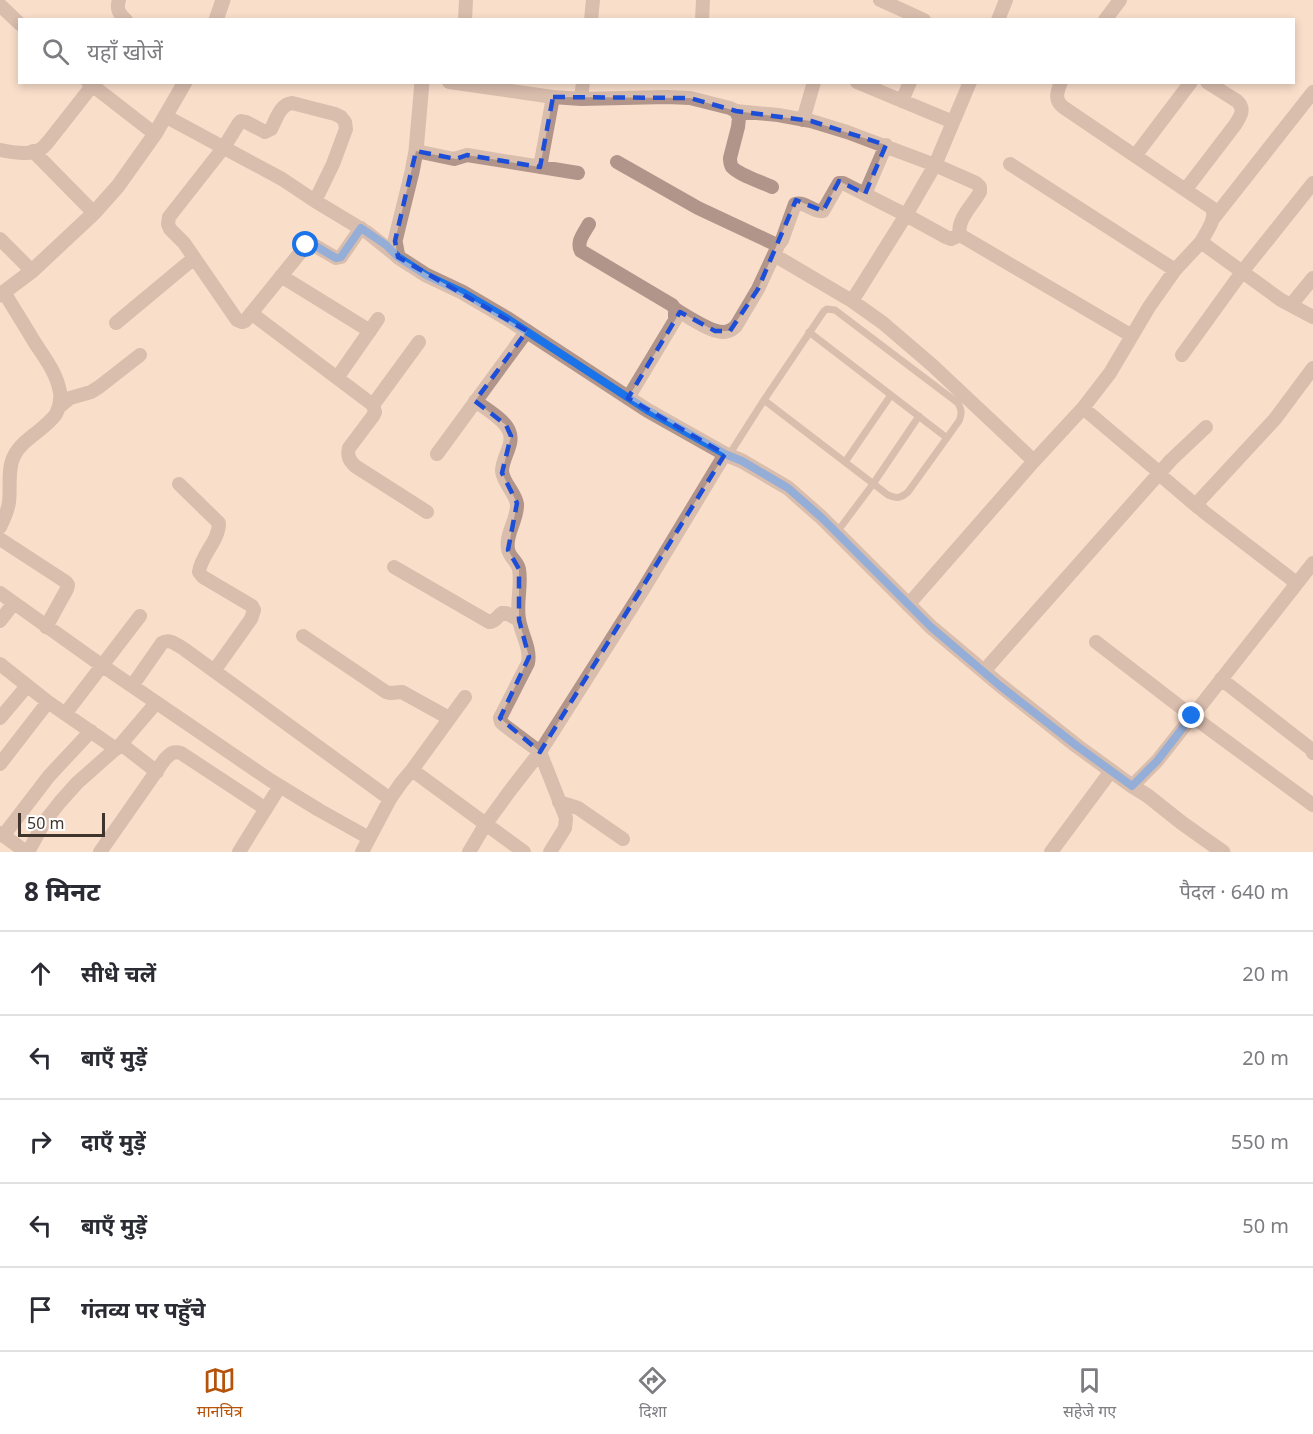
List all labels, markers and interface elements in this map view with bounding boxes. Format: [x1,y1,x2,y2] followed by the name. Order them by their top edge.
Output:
[18,18,1295,84] search box
[39,35,72,68] icon: search
[87,36,163,66] text: यहाँ खोजें
[292,231,318,257] route start
[1178,702,1204,728] route end
[18,810,105,838] scale bar
[27,812,64,834] text: 50 m
[24,873,100,909] text: 8 मिनट
[1179,878,1289,905] text: पैदल · 640 m
[24,957,57,990] icon: ahead
[81,958,156,988] text: सीधे चलें
[1242,960,1289,987] text: 20 m
[24,1041,57,1074] icon: left
[81,1042,147,1072] text: बाएँ मुड़ें
[1242,1044,1289,1071] text: 20 m
[24,1125,57,1158] icon: right
[81,1126,146,1156] text: दाएँ मुड़ें
[1231,1128,1289,1155] text: 550 m
[24,1209,57,1242] icon: left
[81,1210,147,1240] text: बाएँ मुड़ें
[1242,1212,1289,1239] text: 50 m
[24,1293,57,1326] icon: arrive
[81,1294,206,1324] text: गंतव्य पर पहुँचे
[197,1364,243,1422] tab: मानचित्र
[636,1364,669,1422] tab: दिशा
[1063,1364,1116,1422] tab: सहेजे गए

